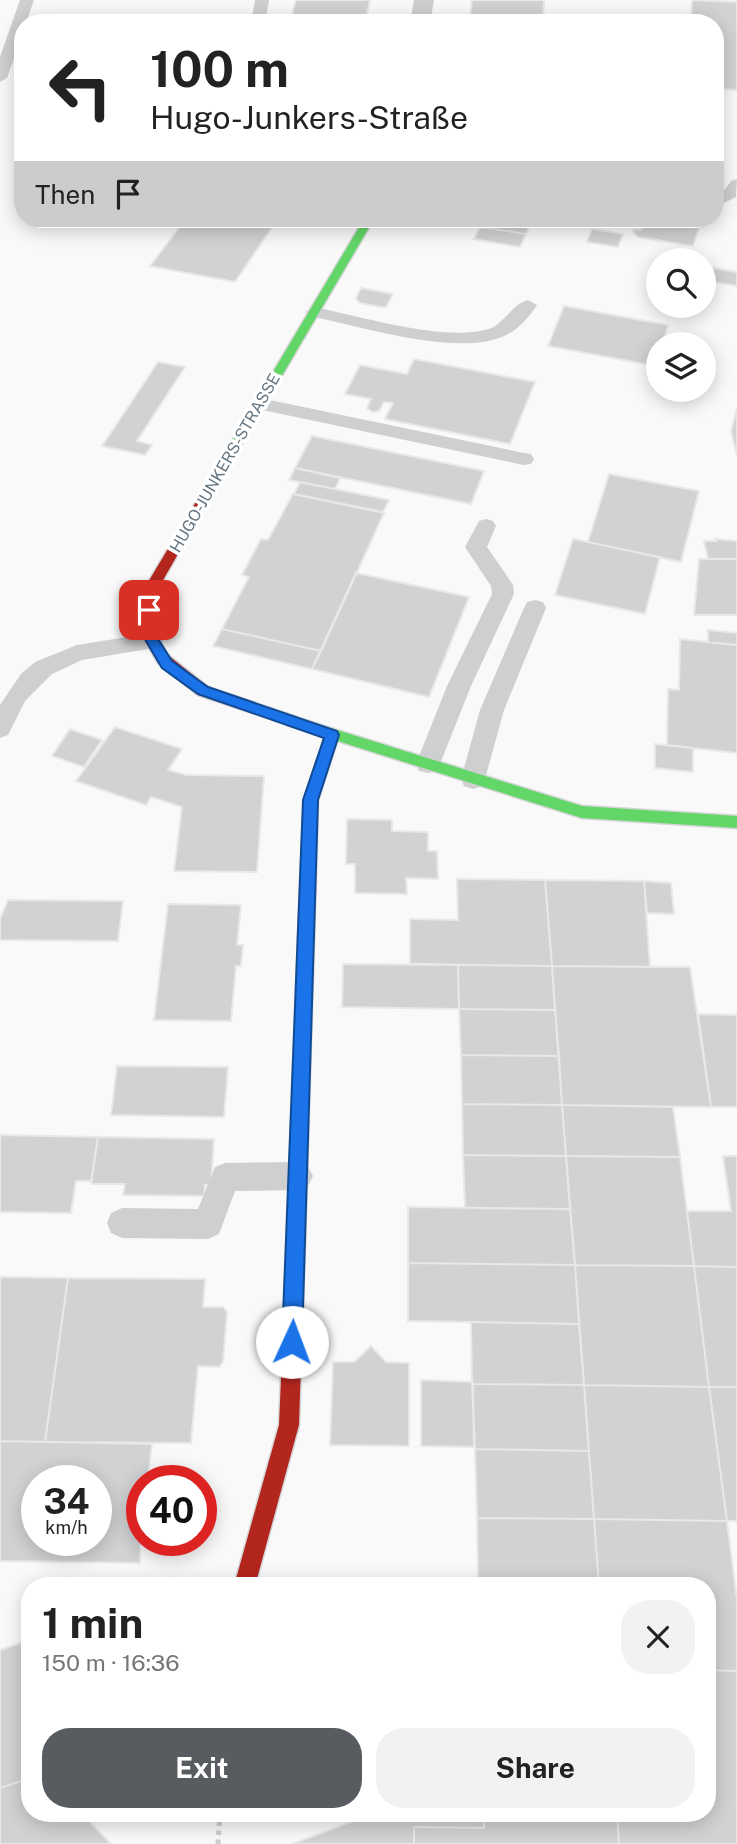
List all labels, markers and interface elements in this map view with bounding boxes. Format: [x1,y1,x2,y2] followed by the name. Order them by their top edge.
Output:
[150,40,289,98] text: 100 m
[35,42,126,133] icon: left
[150,99,468,136] text: Hugo-Junkers-Straße
[109,175,147,213] icon: arrive
[35,179,95,210] text: Then
[646,248,716,402] map controls
[646,248,716,318] button: search
[646,332,716,402] button: layers
[166,370,284,556] street label: HUGO-JUNKERS-STRASSE
[119,580,179,640] pin
[130,591,168,629] icon: arrive
[255,1305,329,1379] position arrow
[126,1465,217,1556] speed limit sign: 40
[43,1481,90,1522] text: 34
[45,1517,88,1538] text: km/h
[42,1598,143,1647] text: 1 min
[621,1600,695,1674] button: close
[42,1649,179,1676] text: 150 m · 16:36
[42,1728,362,1808] button: Exit
[376,1728,695,1808] button: Share

